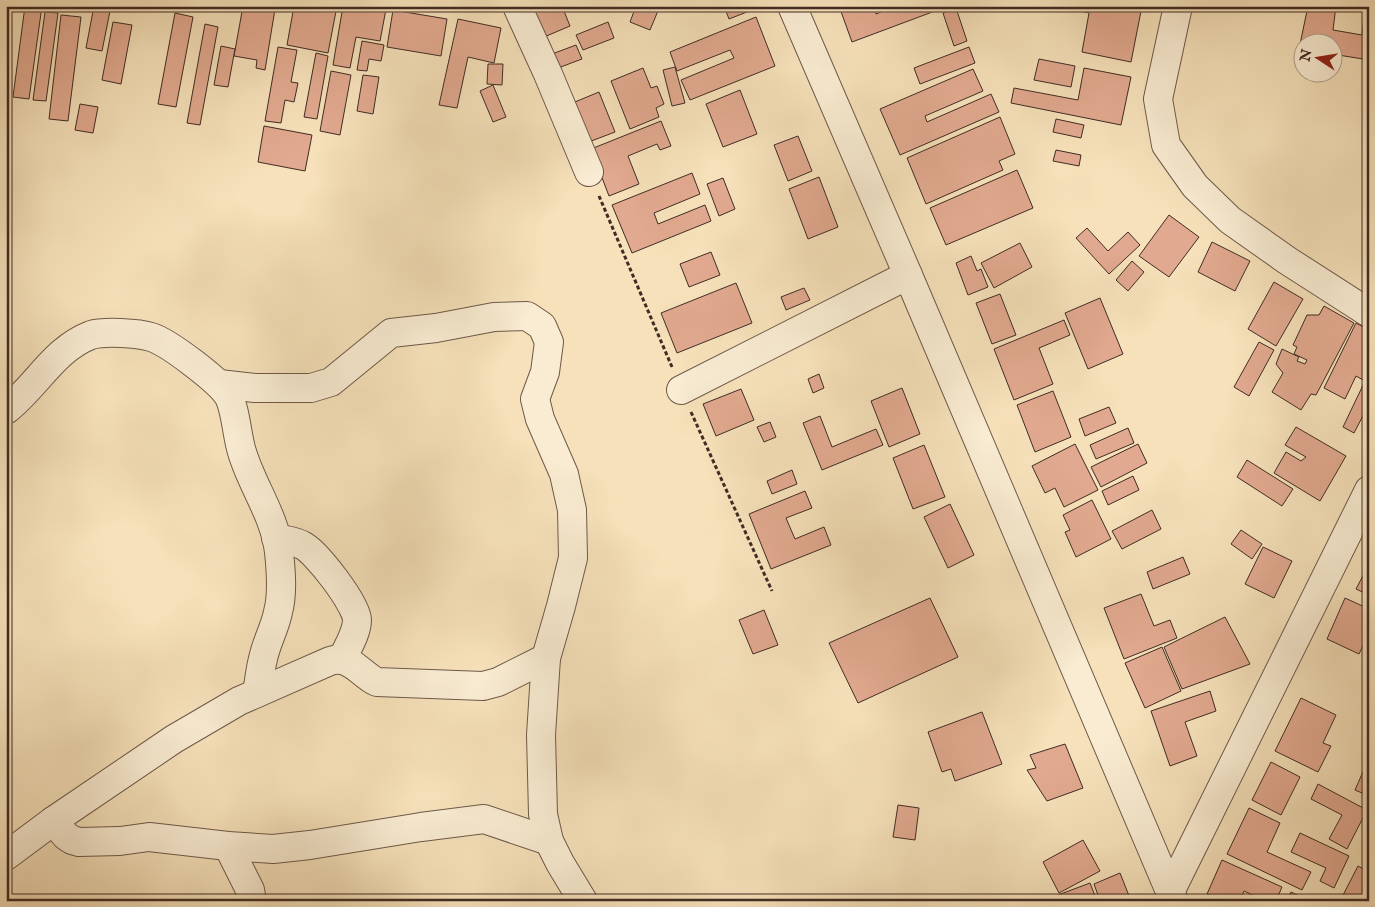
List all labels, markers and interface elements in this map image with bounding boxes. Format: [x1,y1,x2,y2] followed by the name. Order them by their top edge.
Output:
[1292,32,1342,82] north arrow
[1296,48,1316,64] text: N

